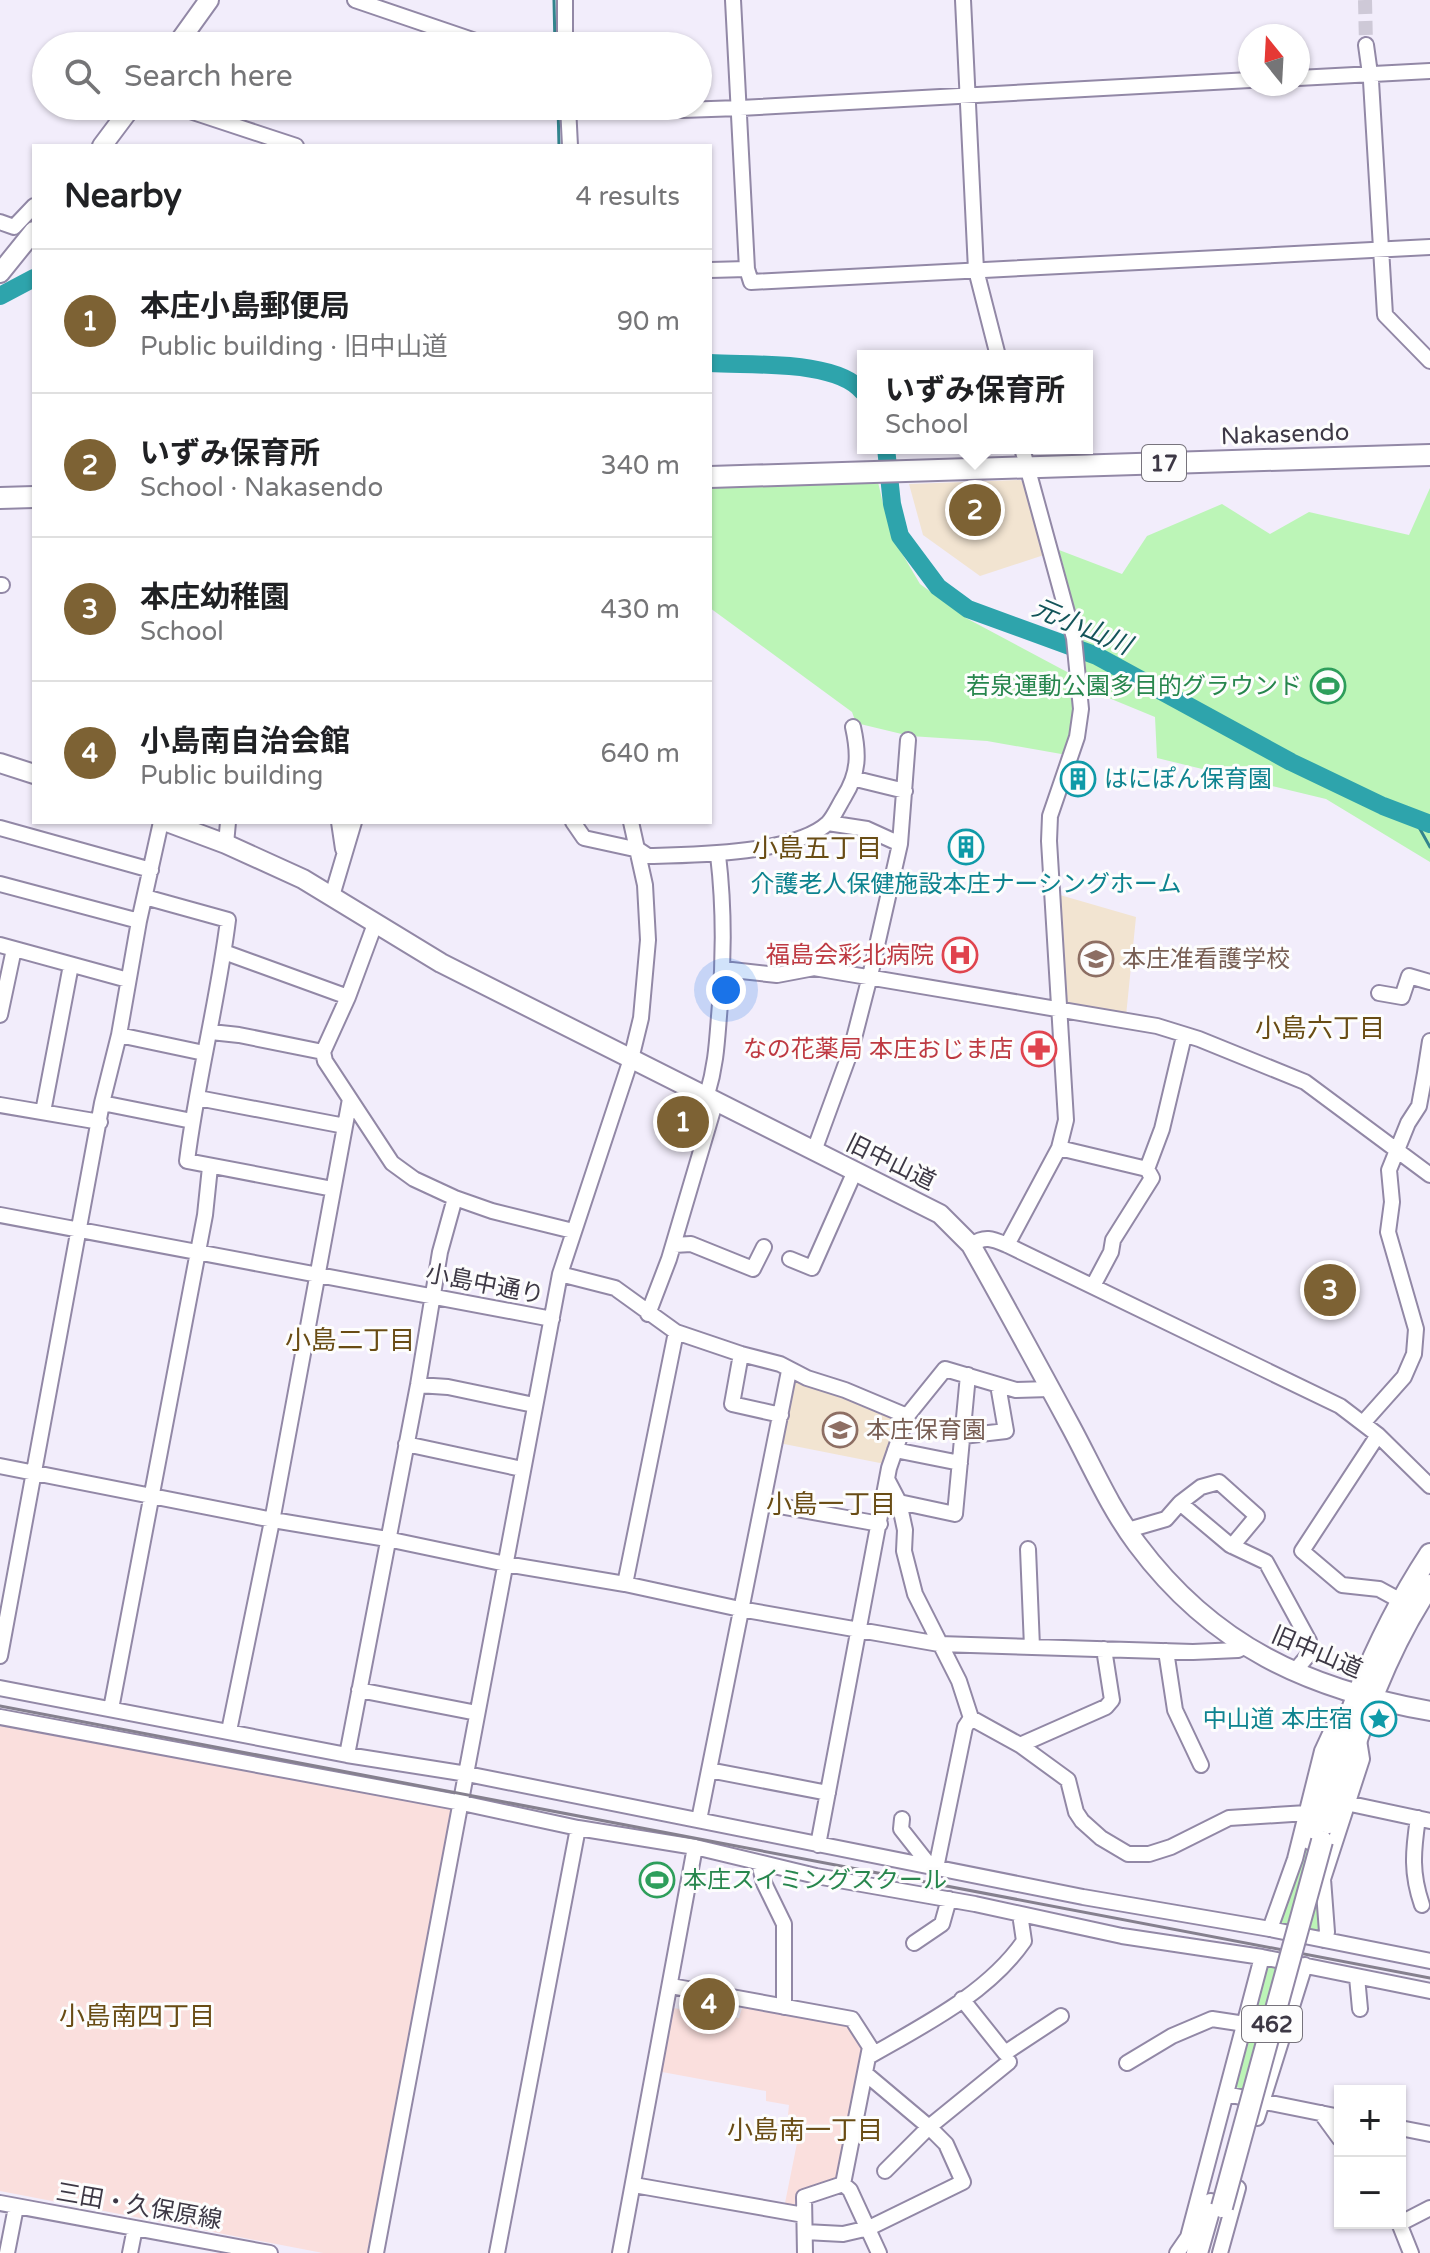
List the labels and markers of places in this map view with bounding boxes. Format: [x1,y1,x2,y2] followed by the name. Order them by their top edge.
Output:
[949,480,1001,540] pin: 2
[1309,667,1347,705] sports icon: 若泉運動公園多目的グラウンド
[966,672,1302,701] place label: 若泉運動公園多目的グラウンド
[1059,760,1097,798] building icon: はにぽん保育園
[1104,765,1272,794] place label: はにぽん保育園
[947,828,985,866] building icon: 介護老人保健施設本庄ナーシングホーム
[751,870,1181,899] place label: 介護老人保健施設本庄ナーシングホーム
[941,936,979,974] hospital icon: 福島会彩北病院
[1077,940,1115,978] school or university icon: 本庄准看護学校
[766,941,934,970] place label: 福島会彩北病院
[1122,945,1290,974] place label: 本庄准看護学校
[1020,1030,1058,1068] pharmacy icon: なの花薬局 本庄おじま店
[743,1035,1013,1064] place label: なの花薬局 本庄おじま店
[657,1092,709,1152] pin: 1
[1304,1260,1356,1320] pin: 3
[821,1411,859,1449] school or university icon: 本庄保育園
[866,1416,986,1445] place label: 本庄保育園
[1360,1700,1398,1738] place icon: 中山道 本庄宿
[1203,1705,1353,1734] place label: 中山道 本庄宿
[638,1861,676,1899] sports icon: 本庄スイミングスクール
[683,1866,947,1895] place label: 本庄スイミングスクール
[683,1974,735,2034] pin: 4

